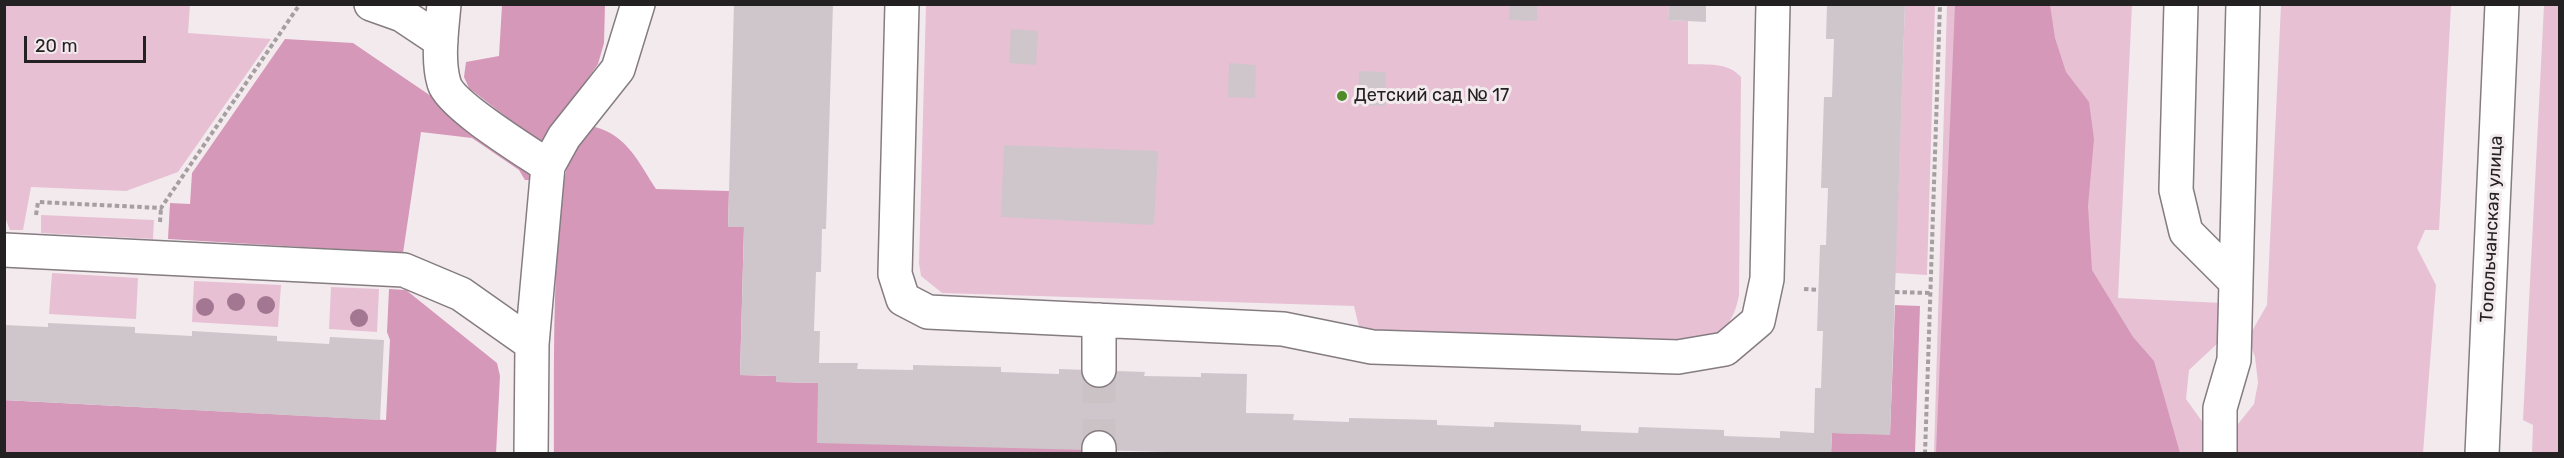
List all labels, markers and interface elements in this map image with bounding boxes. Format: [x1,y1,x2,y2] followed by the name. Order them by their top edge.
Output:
[27,24,148,62] scale bar
[35,35,77,57] text: 20 m
[1354,85,1509,107] place label: Детский сад № 17
[1335,89,1349,103] marker: Детский сад № 17
[2476,135,2508,323] street label: Топольчанская улица

